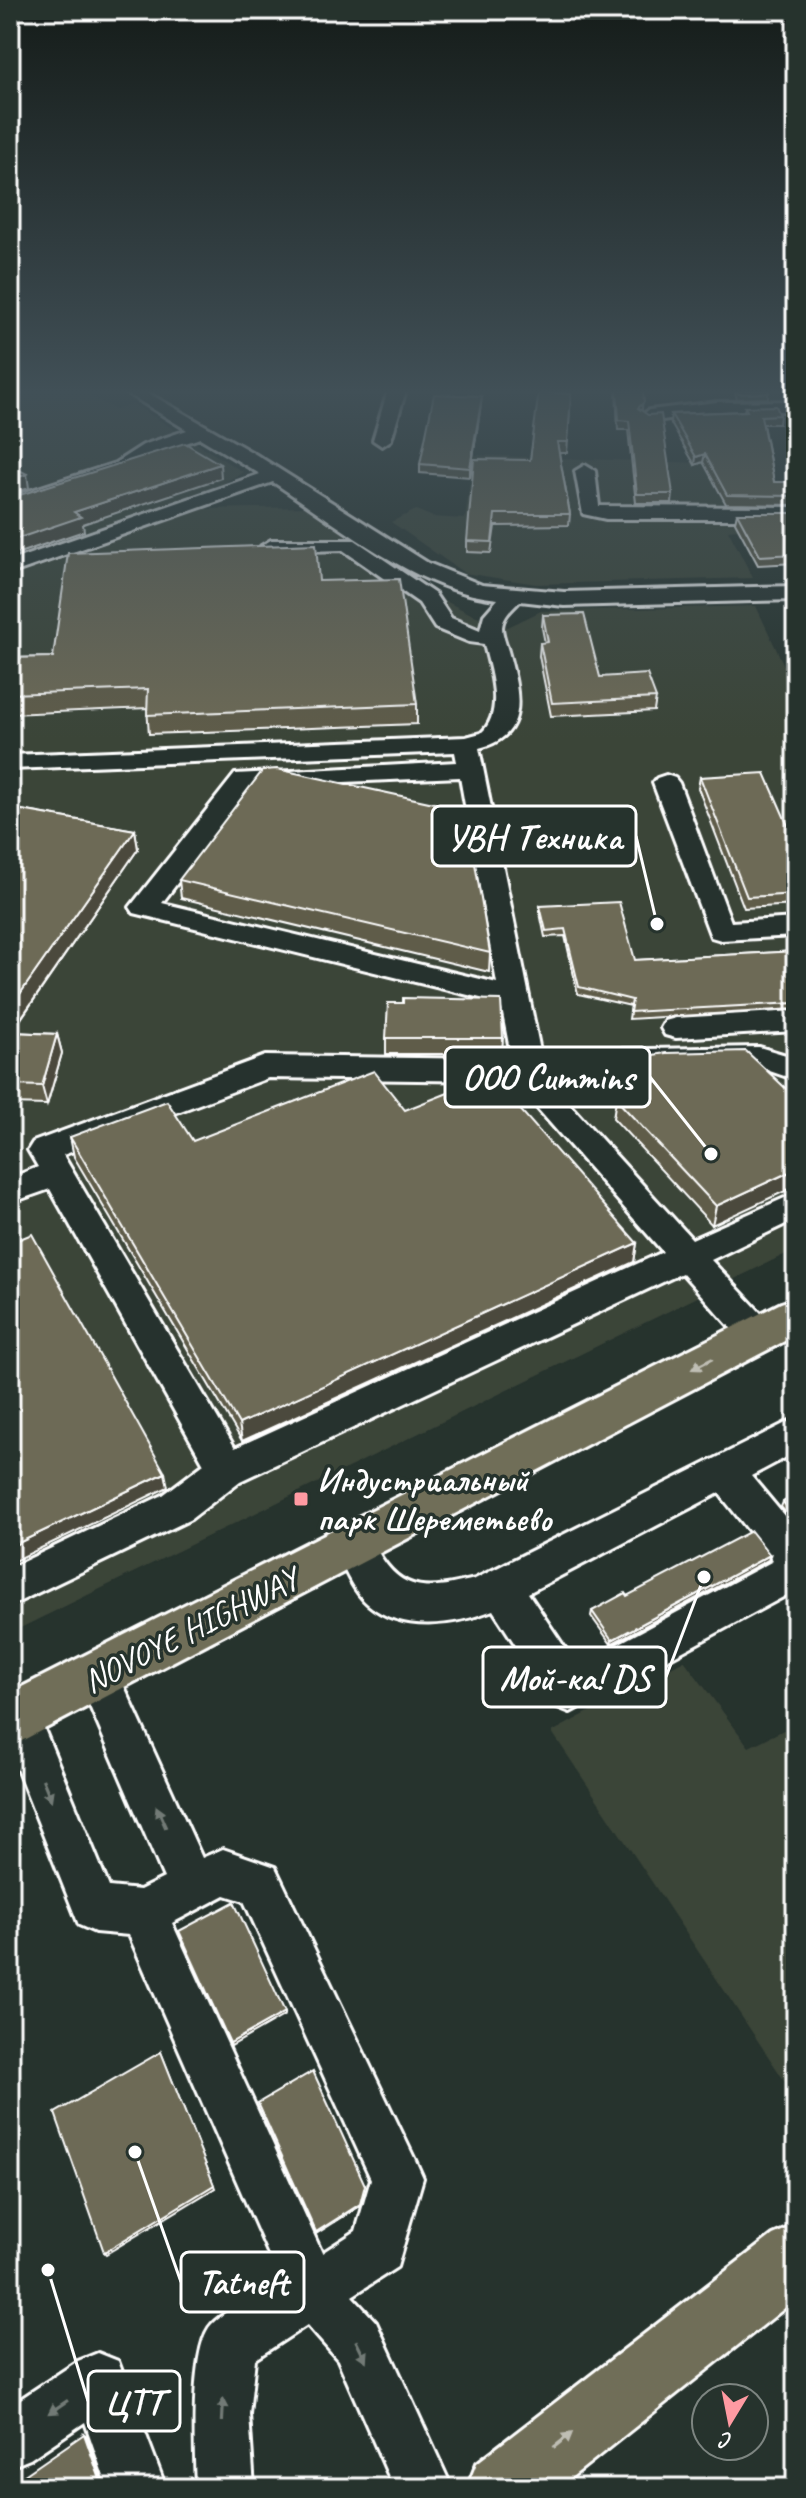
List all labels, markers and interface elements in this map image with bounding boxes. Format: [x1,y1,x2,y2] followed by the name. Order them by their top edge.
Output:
[432,806,636,866] callout: УВН Техника
[446,814,625,860] text: УВН Техника
[445,1047,650,1107] callout: OOO Cummins
[462,1054,637,1100] text: OOO Cummins
[690,1357,713,1371] one-way arrow
[317,1458,553,1540] place label: Индустриальный парк Шереметьево
[292,1490,310,1508] marker: Индустриальный парк Шереметьево
[75,1555,309,1702] street label: NOVOYE HIGHWAY
[483,1647,666,1707] callout: Мой-ка! DS
[500,1655,656,1701] text: Мой-ка! DS
[41,1778,54,1802] one-way arrow
[154,1805,167,1829] one-way arrow
[181,2252,304,2312] callout: Tatneft
[198,2259,292,2305] text: Tatneft
[354,2339,368,2362] one-way arrow
[88,2371,180,2431] callout: ЦТТ
[104,2379,173,2425] text: ЦТТ
[690,2382,770,2462] north arrow
[216,2397,229,2422] one-way arrow
[48,2399,69,2414] one-way arrow
[716,2425,734,2455] text: С
[553,2432,573,2449] one-way arrow

